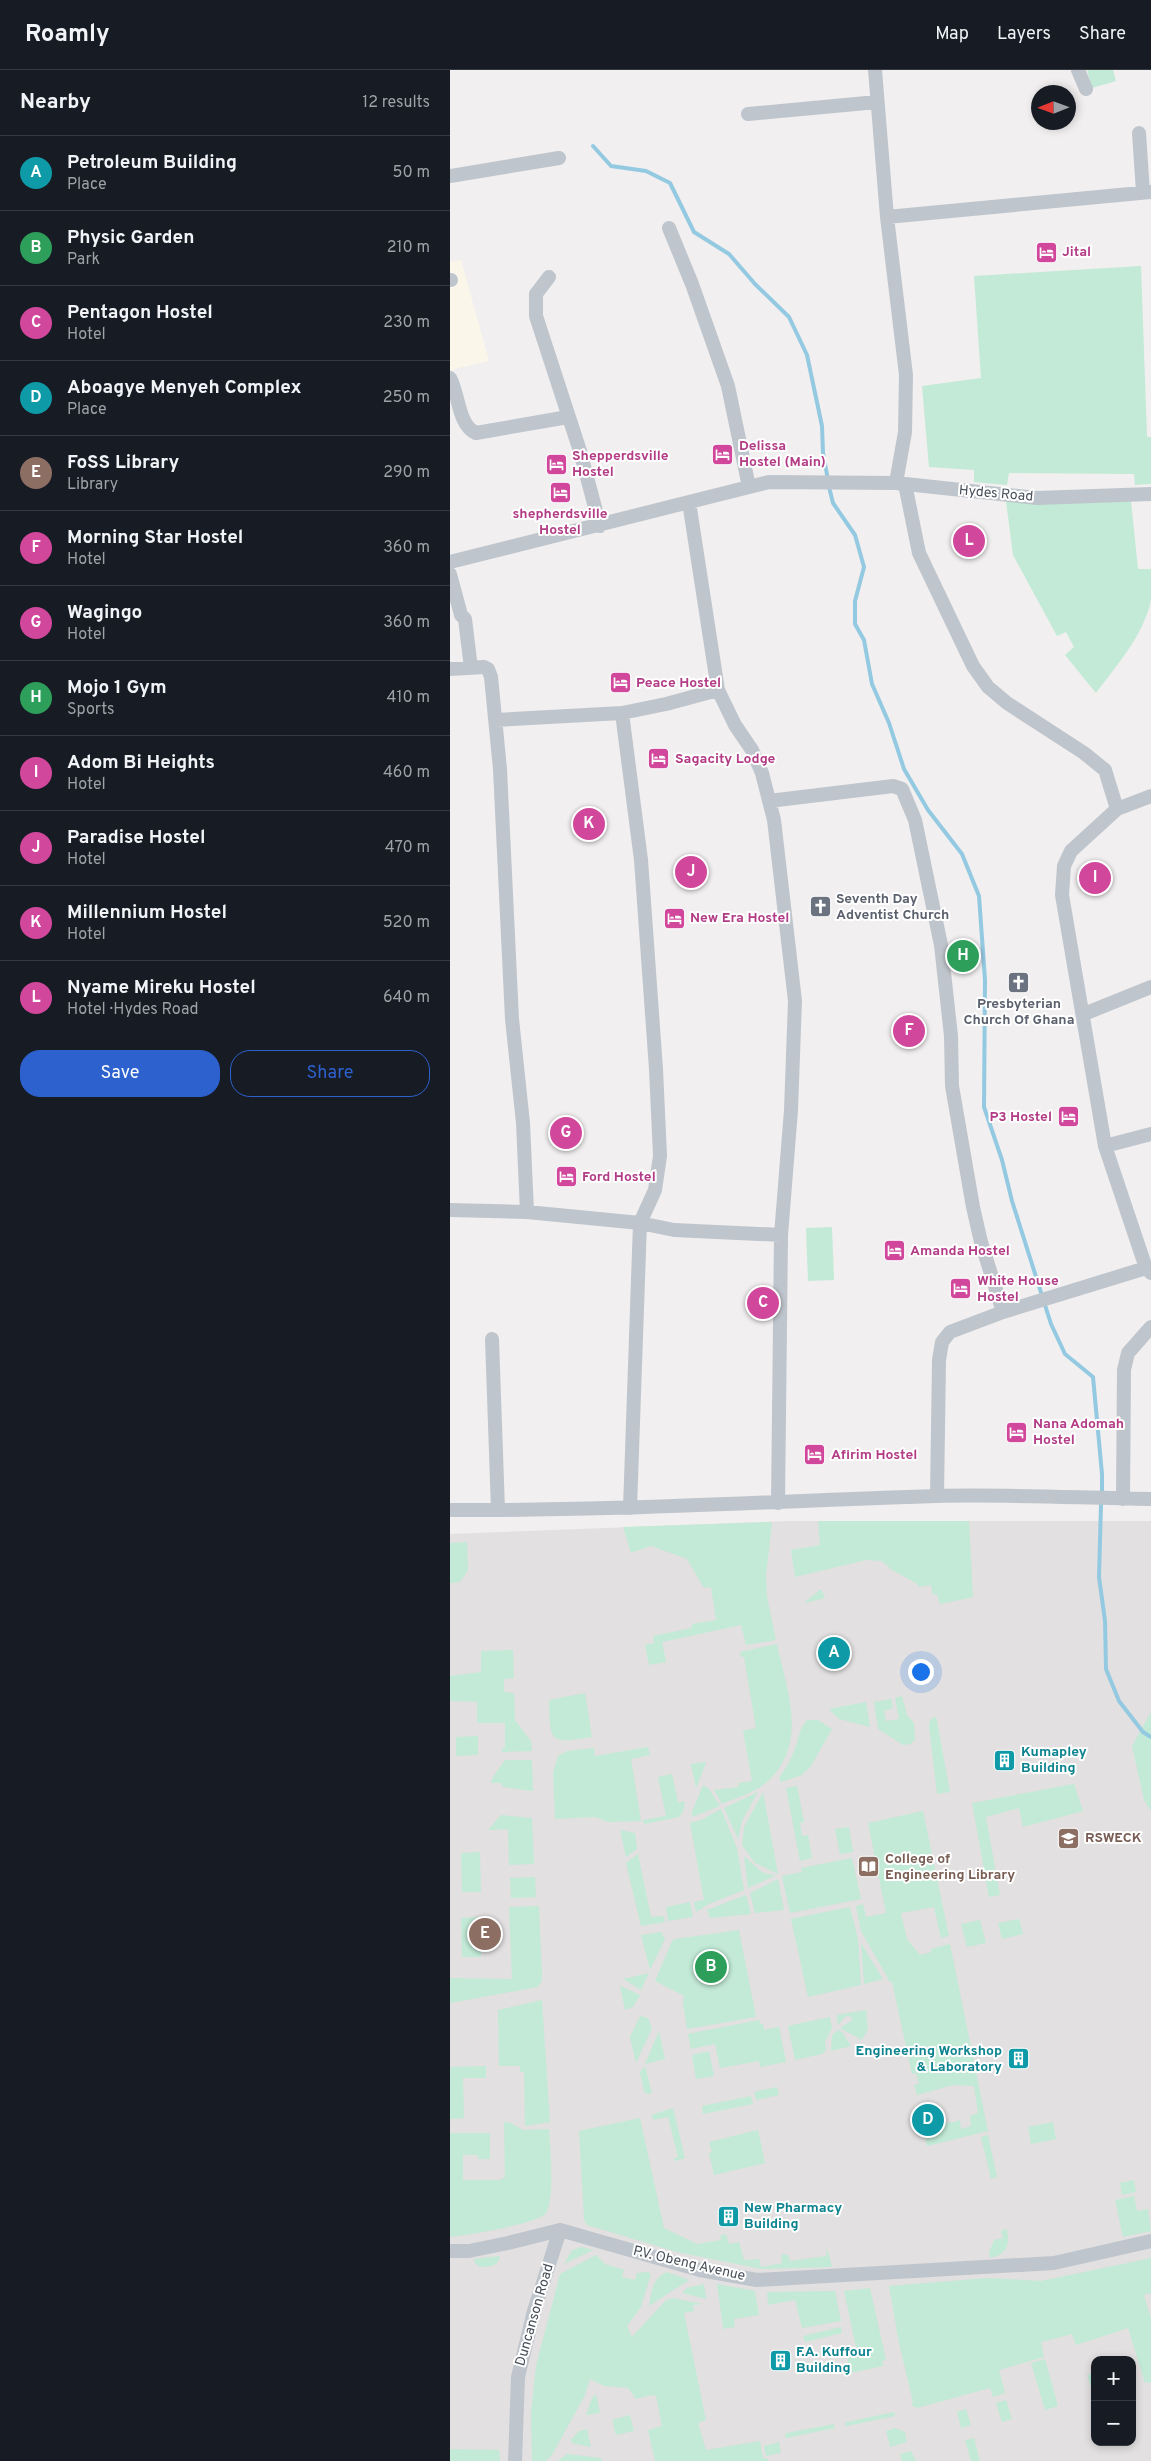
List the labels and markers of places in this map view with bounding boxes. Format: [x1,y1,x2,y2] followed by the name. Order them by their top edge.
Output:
[1034,240,1058,264] hotel icon: Jital
[1062,244,1091,261] place label: Jital
[739,438,826,471] place label: Delissa Hostel (Main)
[711,442,735,466] hotel icon: Delissa Hostel (Main)
[572,448,669,481] place label: Shepperdsville Hostel
[544,452,568,476] hotel icon: Shepperdsville Hostel
[548,480,572,504] hotel icon: shepherdsville Hostel
[512,506,608,539] place label: shepherdsville Hostel
[953,522,985,560] pin: L
[608,671,632,695] hotel icon: Peace Hostel
[636,675,721,692] place label: Peace Hostel
[647,747,671,771] hotel icon: Sagacity Lodge
[675,751,776,768] place label: Sagacity Lodge
[573,805,605,843] pin: K
[675,853,707,891] pin: J
[1079,859,1111,897] pin: I
[836,891,949,924] place label: Seventh Day Adventist Church
[808,895,832,919] church icon: Seventh Day Adventist Church
[662,906,686,930] hotel icon: New Era Hostel
[690,910,789,927] place label: New Era Hostel
[947,937,979,975] pin: H
[1007,970,1031,994] church icon: Presbyterian Church Of Ghana
[964,996,1074,1029] place label: Presbyterian Church Of Ghana
[893,1012,925,1050] pin: F
[1056,1105,1080,1129] hotel icon: P3 Hostel
[990,1109,1052,1126] place label: P3 Hostel
[550,1114,582,1152] pin: G
[554,1165,578,1189] hotel icon: Ford Hostel
[582,1169,656,1186] place label: Ford Hostel
[882,1239,906,1263] hotel icon: Amanda Hostel
[910,1243,1010,1260] place label: Amanda Hostel
[977,1273,1059,1306] place label: White House Hostel
[949,1277,973,1301] hotel icon: White House Hostel
[747,1284,779,1322] pin: C
[1033,1416,1124,1449] place label: Nana Adomah Hostel
[1005,1420,1029,1444] hotel icon: Nana Adomah Hostel
[803,1443,827,1467] hotel icon: Afirim Hostel
[831,1447,917,1464] place label: Afirim Hostel
[818,1634,850,1672] pin: A
[1021,1744,1087,1777] place label: Kumapley Building
[993,1748,1017,1772] building icon: Kumapley Building
[1057,1826,1081,1850] school or university icon: RSWECK
[1085,1830,1142,1847] place label: RSWECK
[885,1851,1015,1884] place label: College of Engineering Library
[857,1855,881,1879] library icon: College of Engineering Library
[469,1915,501,1953] pin: E
[695,1948,727,1986] pin: B
[856,2043,1002,2076] place label: Engineering Workshop & Laboratory
[1006,2047,1030,2071] building icon: Engineering Workshop & Laboratory
[912,2101,944,2139] pin: D
[744,2200,842,2233] place label: New Pharmacy Building
[716,2204,740,2228] building icon: New Pharmacy Building
[796,2344,872,2377] place label: F.A. Kuffour Building
[768,2348,792,2372] building icon: F.A. Kuffour Building

